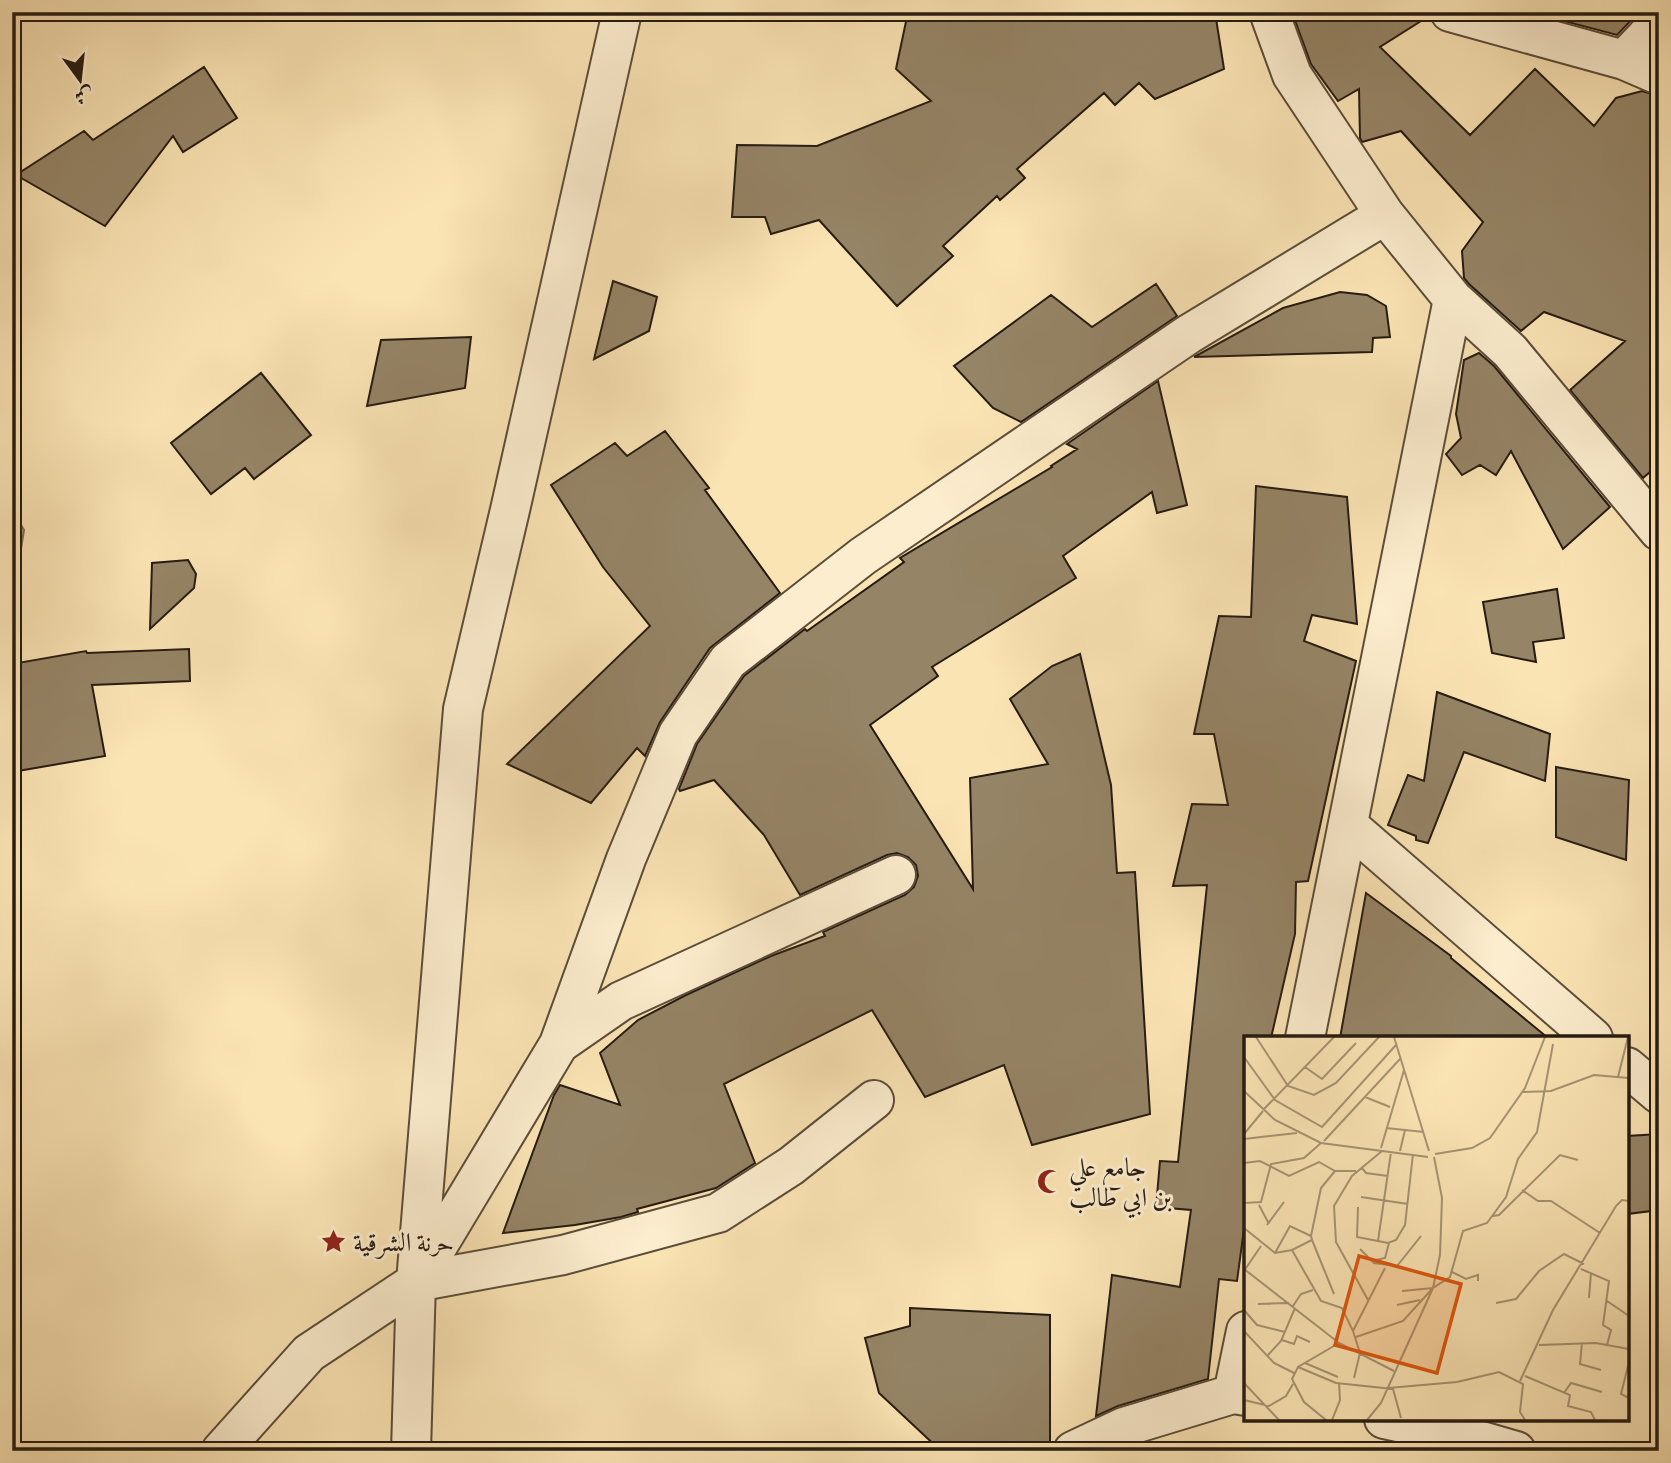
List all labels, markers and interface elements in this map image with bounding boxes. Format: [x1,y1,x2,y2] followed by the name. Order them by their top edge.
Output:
[46,46,116,116] north arrow
[72,81,97,110] text: ش
[1244,1036,1629,1421] inset map
[1069,1150,1172,1219] place label: جامع علي بن ابي طالب
[1035,1168,1063,1196] mosque icon: جامع علي بن ابي طالب
[353,1225,454,1259] place label: حرنة الشرقية
[319,1228,347,1256] place icon: حرنة الشرقية

